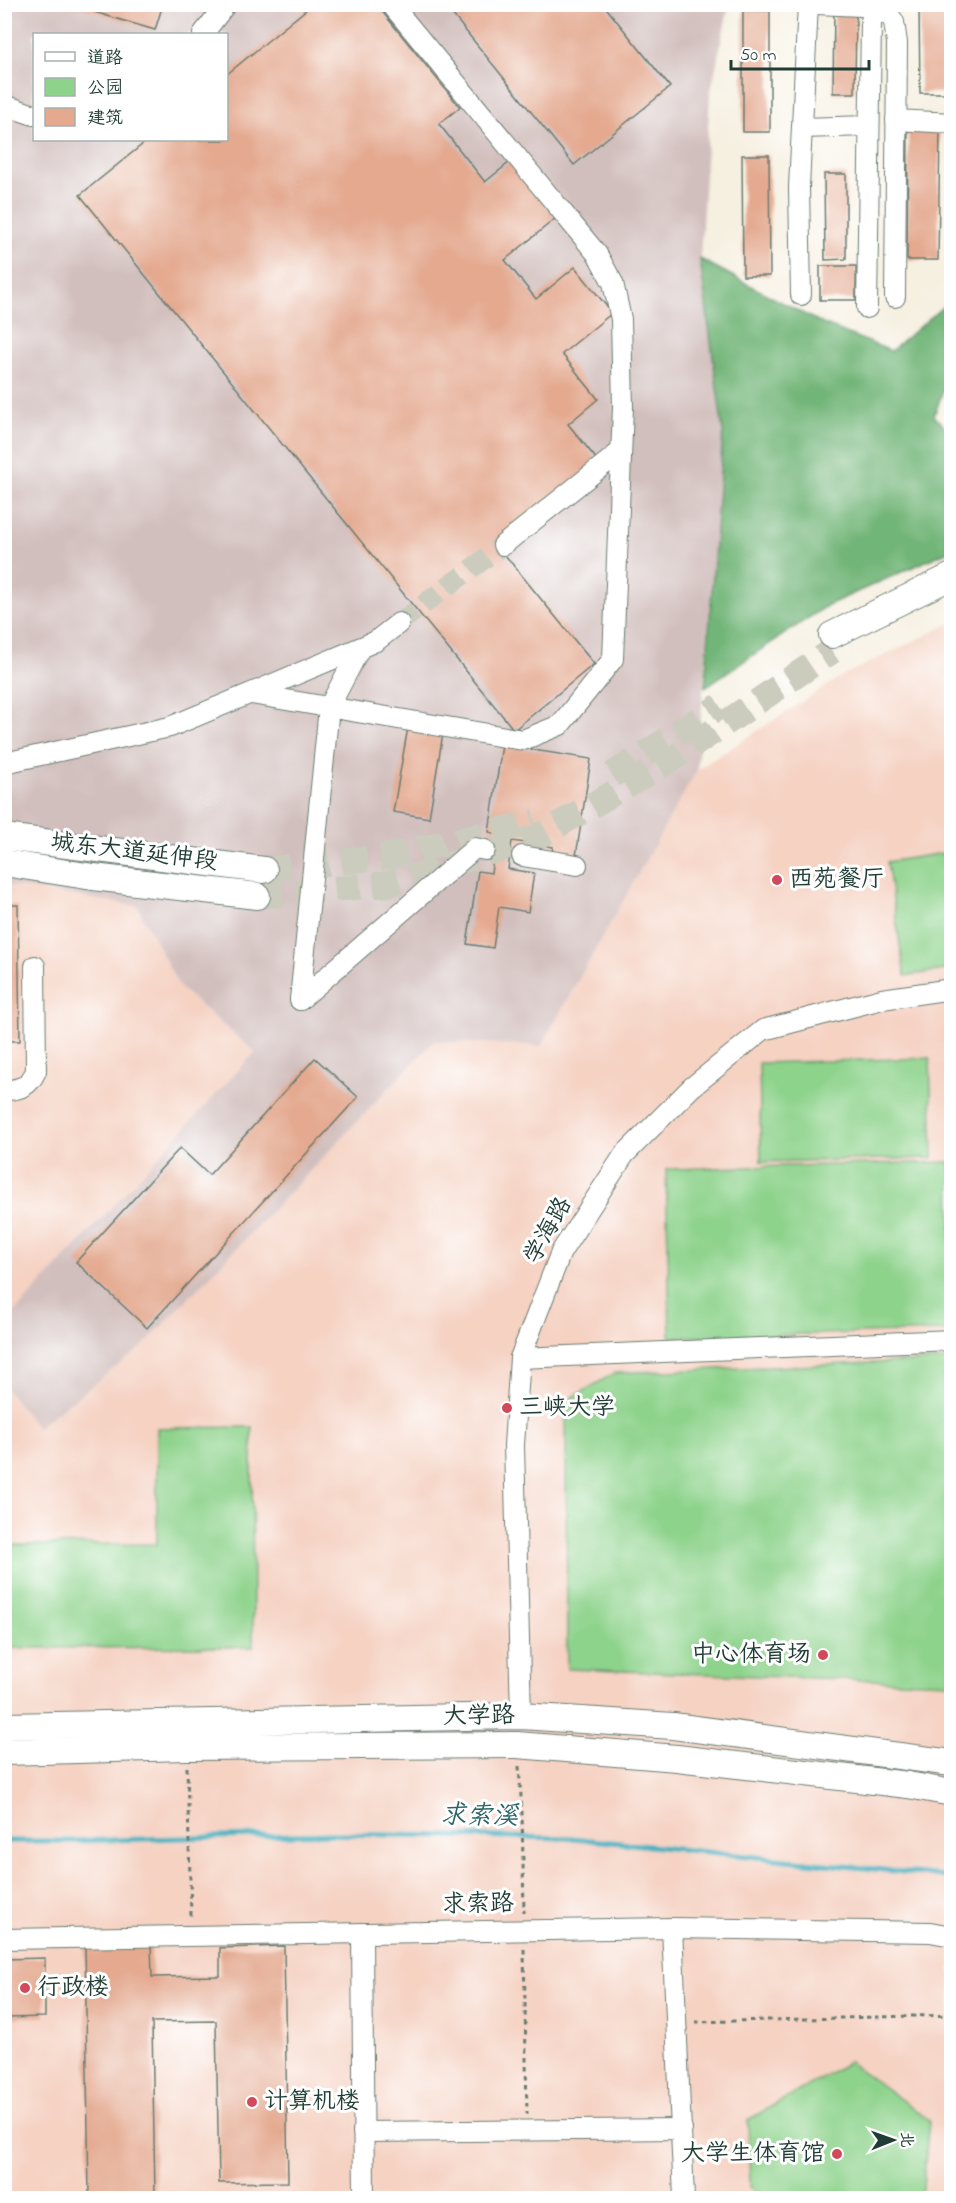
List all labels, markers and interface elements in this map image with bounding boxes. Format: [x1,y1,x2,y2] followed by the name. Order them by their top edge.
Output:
[33,33,228,141] legend
[731,33,869,71] scale bar
[740,43,777,69] text: 50 m
[87,46,123,72] text: 道路
[87,76,123,102] text: 公园
[87,106,123,132] text: 建筑
[48,825,220,881] street label: 城东大道延伸段
[789,863,885,898] place label: 西苑餐厅
[770,873,784,887] marker: 西苑餐厅
[516,1191,582,1271] street label: 学海路
[519,1391,615,1426] place label: 三峡大学
[500,1401,514,1415] marker: 三峡大学
[691,1638,811,1673] place label: 中心体育场
[816,1648,830,1662] marker: 中心体育场
[443,1699,515,1735] street label: 大学路
[440,1797,520,1837] water label: 求索溪
[442,1887,514,1923] street label: 求索路
[37,1971,109,2006] place label: 行政楼
[18,1981,32,1995] marker: 行政楼
[264,2085,360,2120] place label: 计算机楼
[245,2095,259,2109] marker: 计算机楼
[863,2110,923,2170] north arrow
[894,2132,918,2148] text: 北
[681,2137,825,2172] place label: 大学生体育馆
[830,2147,844,2161] marker: 大学生体育馆

